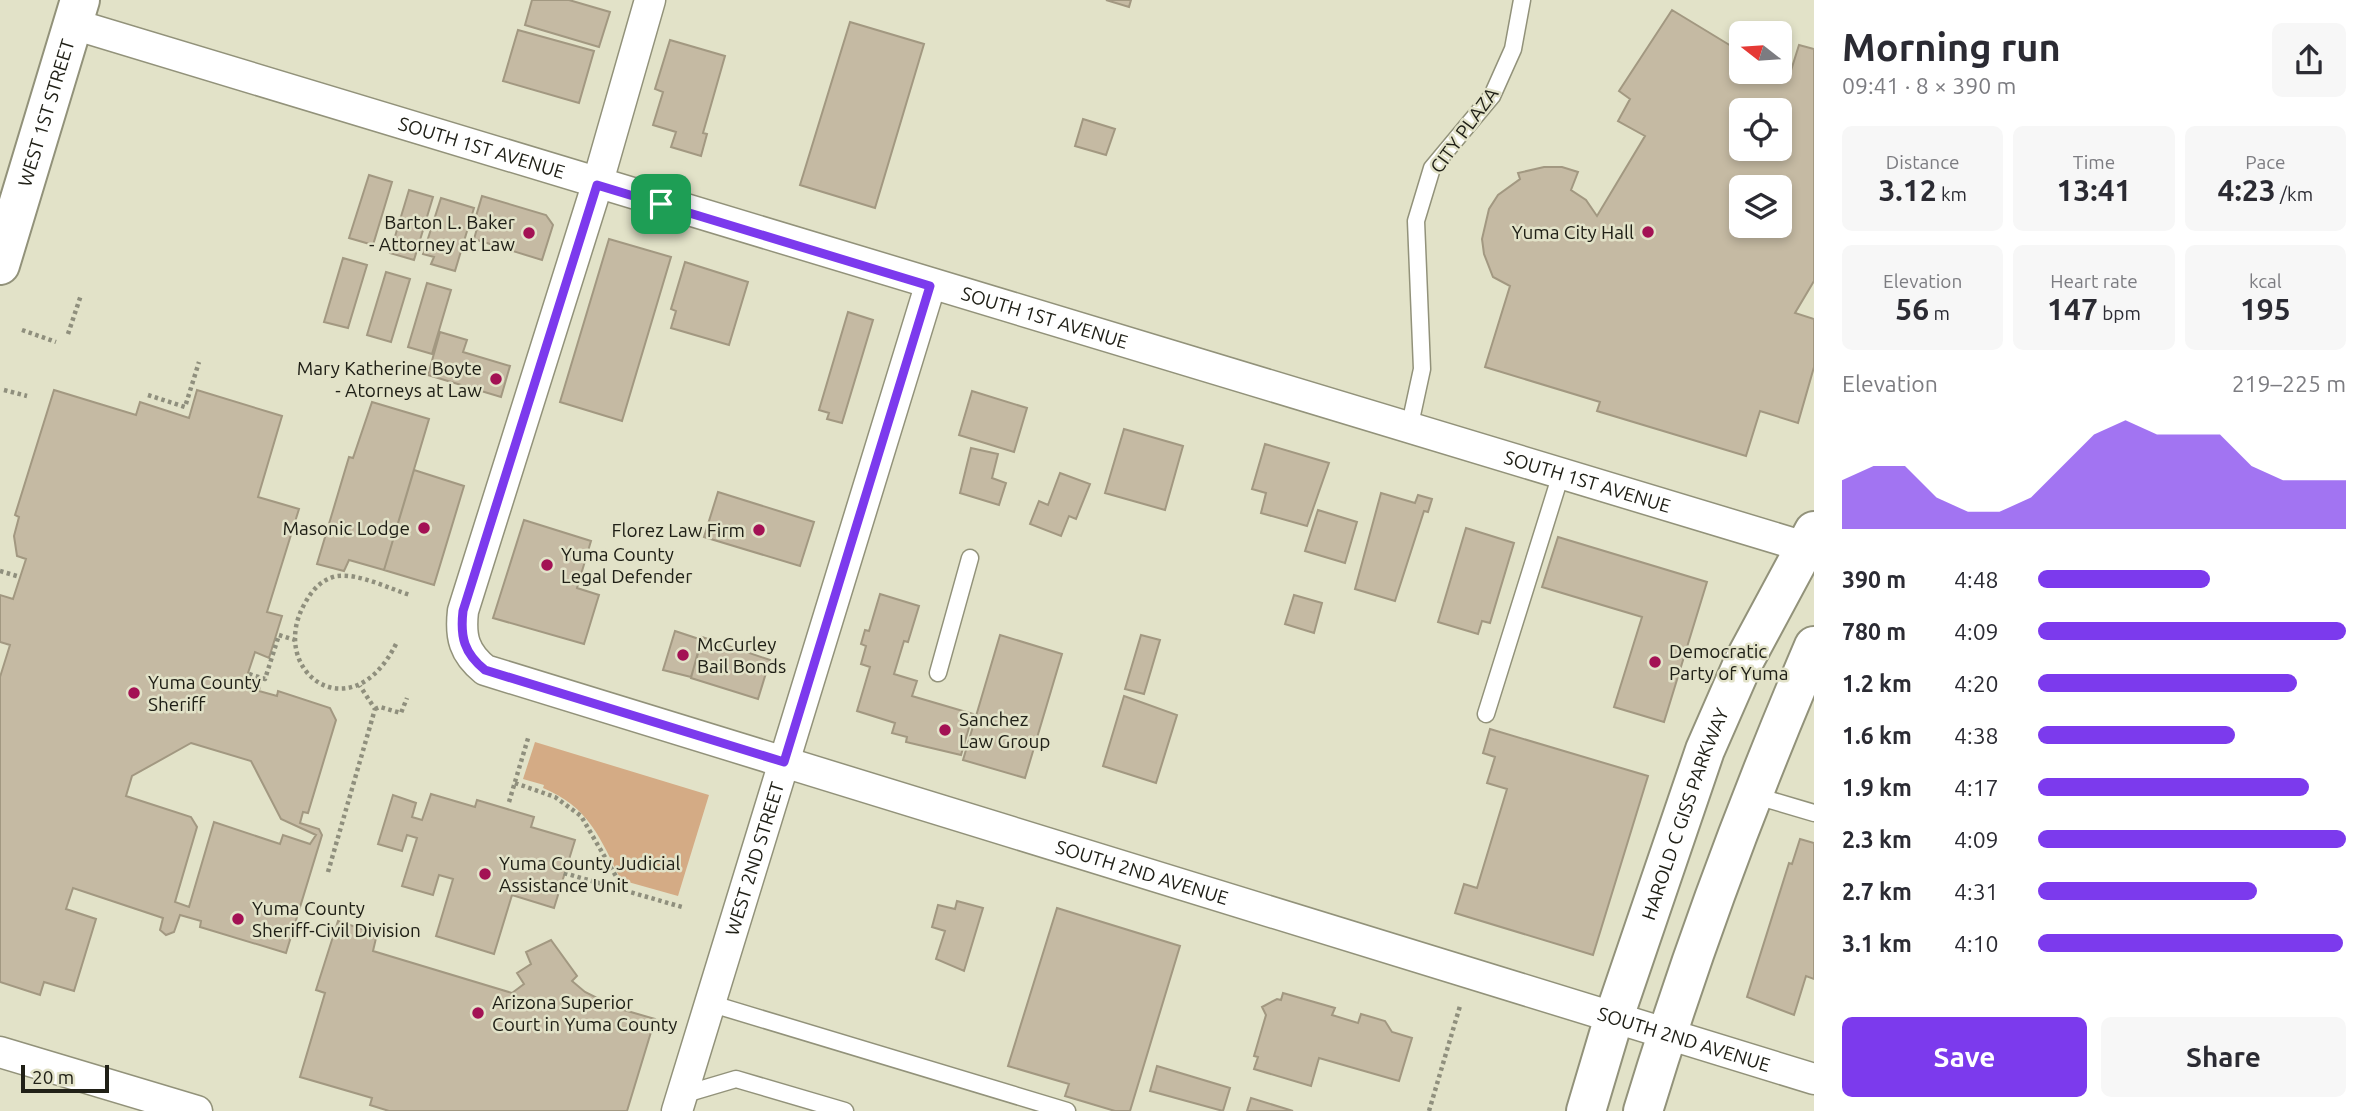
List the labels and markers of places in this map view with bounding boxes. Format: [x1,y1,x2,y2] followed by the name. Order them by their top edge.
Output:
[631,174,691,234] pin
[369,211,515,255] place label: Barton L. Baker - Attorney at Law
[1512,221,1634,243] place label: Yuma City Hall
[1640,224,1656,240] marker: Yuma City Hall
[521,225,537,241] marker: Barton L. Baker - Attorney at Law
[297,357,482,401] place label: Mary Katherine Boyte - Atorneys at Law
[488,371,504,387] marker: Mary Katherine Boyte - Atorneys at Law
[282,517,410,539] place label: Masonic Lodge
[611,519,745,541] place label: Florez Law Firm
[416,520,432,536] marker: Masonic Lodge
[751,522,767,538] marker: Florez Law Firm
[561,543,692,587] place label: Yuma County Legal Defender
[539,557,555,573] marker: Yuma County Legal Defender
[697,633,786,677] place label: McCurley Bail Bonds
[1669,640,1788,684] place label: Democratic Party of Yuma
[675,647,691,663] marker: McCurley Bail Bonds
[1647,654,1663,670] marker: Democratic Party of Yuma
[148,671,261,715] place label: Yuma County Sheriff
[126,685,142,701] marker: Yuma County Sheriff
[959,708,1050,752] place label: Sanchez Law Group
[937,722,953,738] marker: Sanchez Law Group
[499,852,680,896] place label: Yuma County Judicial Assistance Unit
[477,866,493,882] marker: Yuma County Judicial Assistance Unit
[252,897,421,941] place label: Yuma County Sheriff-Civil Division
[230,911,246,927] marker: Yuma County Sheriff-Civil Division
[492,991,677,1035] place label: Arizona Superior Court in Yuma County
[470,1005,486,1021] marker: Arizona Superior Court in Yuma County

